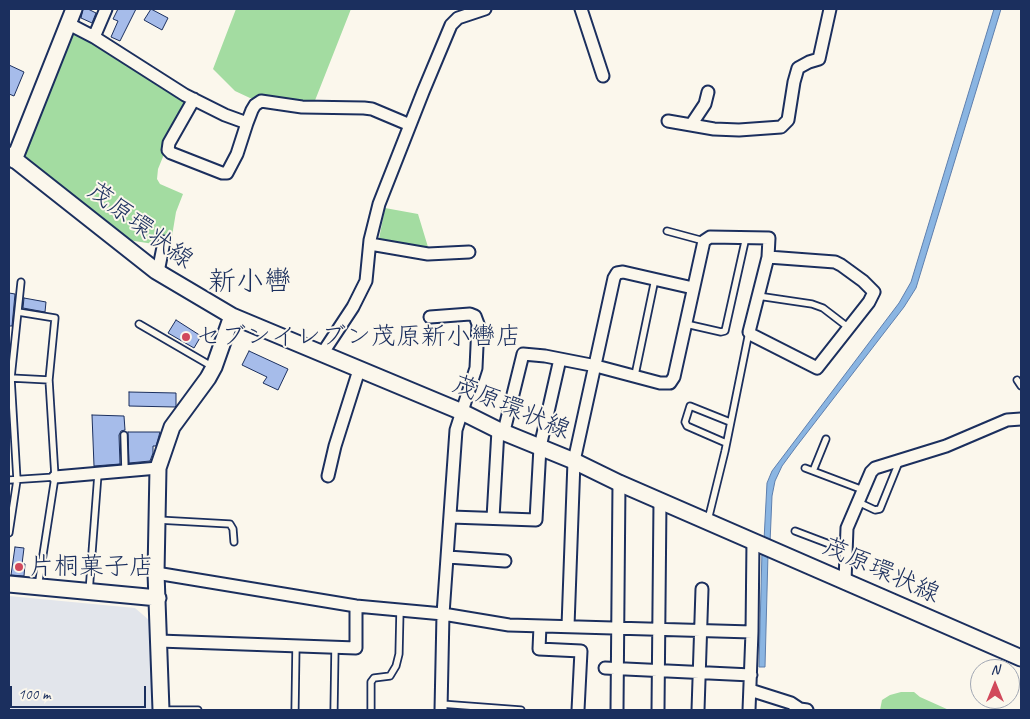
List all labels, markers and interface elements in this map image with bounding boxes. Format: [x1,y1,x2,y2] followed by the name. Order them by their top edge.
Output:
[81,176,199,276] street label: 茂原環状線
[208,266,292,300] district label: 新小轡
[196,322,521,352] place label: セブンイレブン茂原新小轡店
[180,331,192,343] marker: セブンイレブン茂原新小轡店
[448,370,574,446] street label: 茂原環状線
[818,532,944,610] street label: 茂原環状線
[29,552,154,582] place label: 片桐菓子店
[13,561,25,573] marker: 片桐菓子店
[970,659,1020,709] north arrow
[991,661,999,678] text: N
[12,676,149,708] scale bar
[18,685,50,704] text: 100 m

